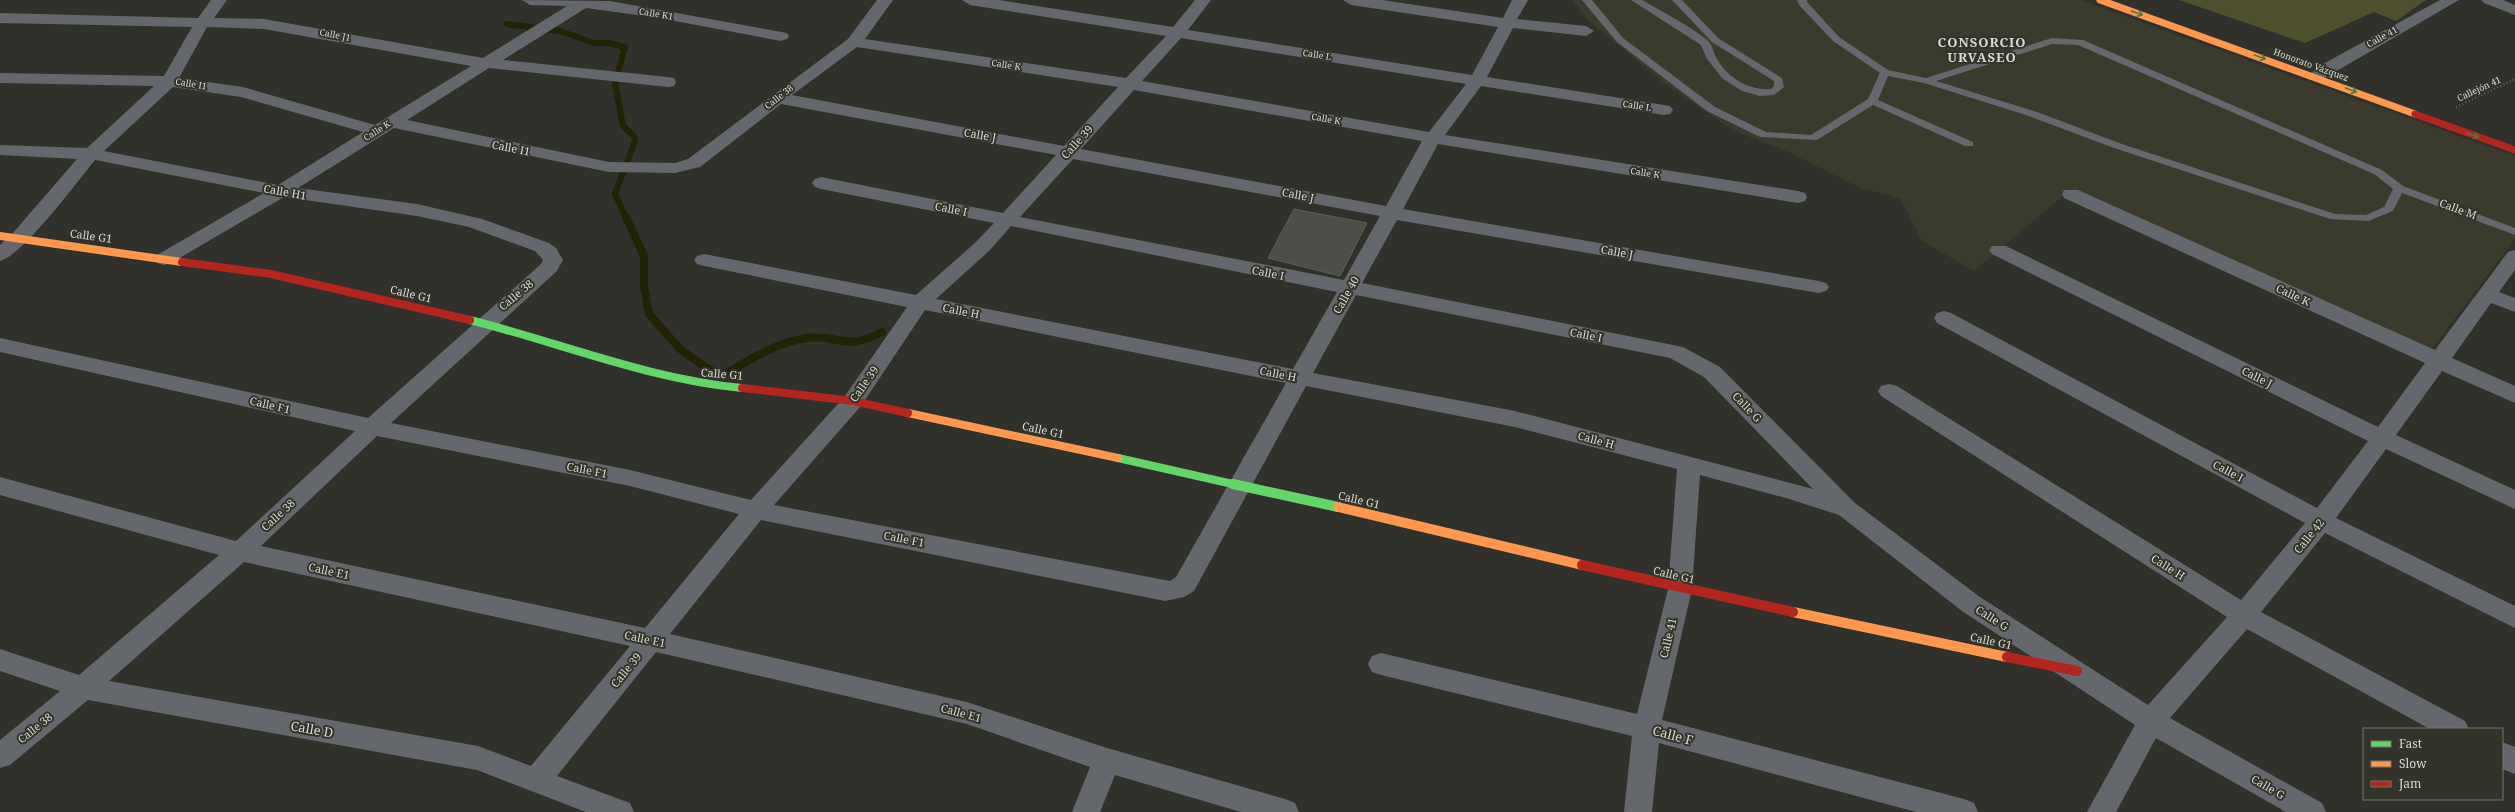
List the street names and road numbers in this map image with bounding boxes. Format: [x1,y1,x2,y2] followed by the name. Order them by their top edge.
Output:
[638,4,674,23] street label: Calle K1
[2364,23,2400,50] street label: Calle 41
[318,25,352,44] street label: Calle J1
[2272,45,2351,84] street label: Honorato Vázquez
[1302,46,1333,63] street label: Calle L
[990,56,1022,73] street label: Calle K
[2455,73,2503,104] street label: Callejón 41
[174,75,208,92] street label: Calle I1
[762,81,796,112] street label: Calle 38
[1622,97,1653,114] street label: Calle L
[1310,110,1342,128] street label: Calle K
[361,117,393,144] street label: Calle K
[1057,121,1096,162] street label: Calle 39
[963,124,997,145] street label: Calle J
[491,136,532,159] street label: Calle I1
[1629,164,1661,181] street label: Calle K
[262,180,308,203] street label: Calle H1
[1281,184,1316,205] street label: Calle J
[2437,195,2479,222] street label: Calle M
[934,198,969,219] street label: Calle I
[69,225,113,246] street label: Calle G1
[1600,241,1634,262] street label: Calle J
[1251,262,1286,283] street label: Calle I
[1329,273,1362,316] street label: Calle 40
[495,276,536,313] street label: Calle 38
[2274,280,2313,309] street label: Calle K
[389,281,434,306] street label: Calle G1
[941,300,981,321] street label: Calle H
[1569,324,1604,345] street label: Calle I
[846,363,881,405] street label: Calle 39
[1258,363,1298,384] street label: Calle H
[2239,363,2275,390] street label: Calle J
[700,364,744,383] street label: Calle G1
[1729,388,1765,425] street label: Calle G
[248,393,292,416] street label: Calle F1
[1021,418,1065,441] street label: Calle G1
[1576,427,1616,452] street label: Calle H
[2210,456,2246,485] street label: Calle I
[565,458,609,481] street label: Calle F1
[1337,487,1382,512] street label: Calle G1
[258,495,298,534] street label: Calle 38
[2290,515,2327,556] street label: Calle 42
[882,527,926,550] street label: Calle F1
[2148,550,2188,583] street label: Calle H
[307,559,351,582] street label: Calle E1
[1652,562,1697,587] street label: Calle G1
[1973,602,2012,634] street label: Calle G
[1656,616,1679,659] street label: Calle 41
[623,627,667,650] street label: Calle E1
[1969,629,2013,652] street label: Calle G1
[607,649,644,690] street label: Calle 39
[939,700,983,725] street label: Calle E1
[14,709,55,746] street label: Calle 38
[289,716,335,742] street label: Calle D
[1651,721,1696,749] street label: Calle F
[2249,771,2288,802] street label: Calle G

